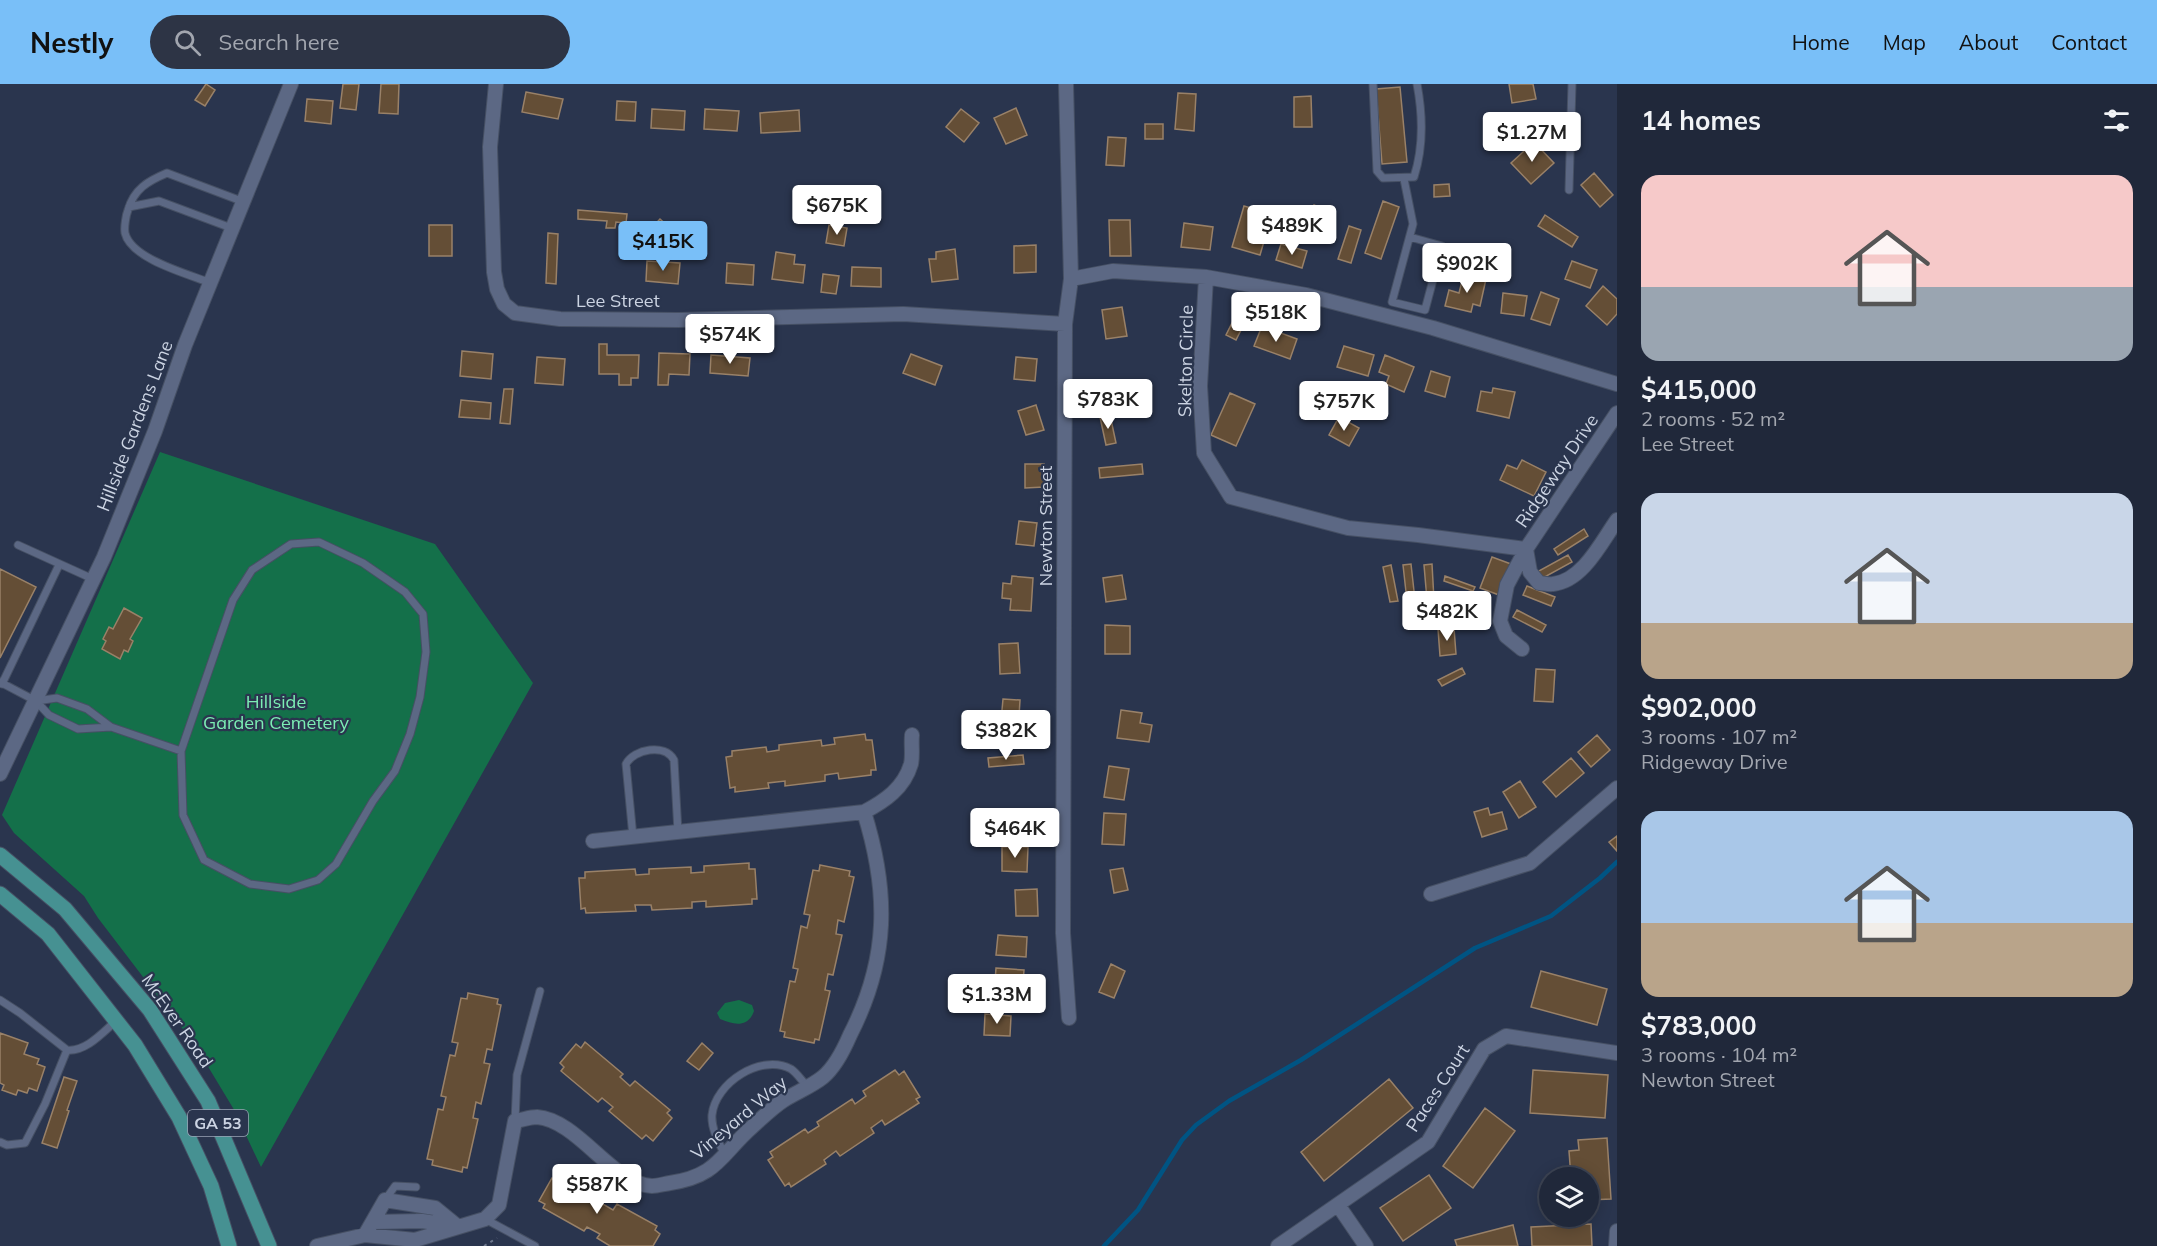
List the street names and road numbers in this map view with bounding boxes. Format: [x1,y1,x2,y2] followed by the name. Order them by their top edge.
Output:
[576,289,660,312] street label: Lee Street
[1173,305,1198,417] street label: Skelton Circle
[91,337,178,515] street label: Hillside Gardens Lane
[1510,410,1603,532] street label: Ridgeway Drive
[1034,466,1057,586] street label: Newton Street
[137,969,218,1072] street label: McEver Road
[1401,1040,1474,1136] street label: Paces Court
[686,1070,792,1164] street label: Vineyard Way
[188,1110,248,1136] road number: GA 53

